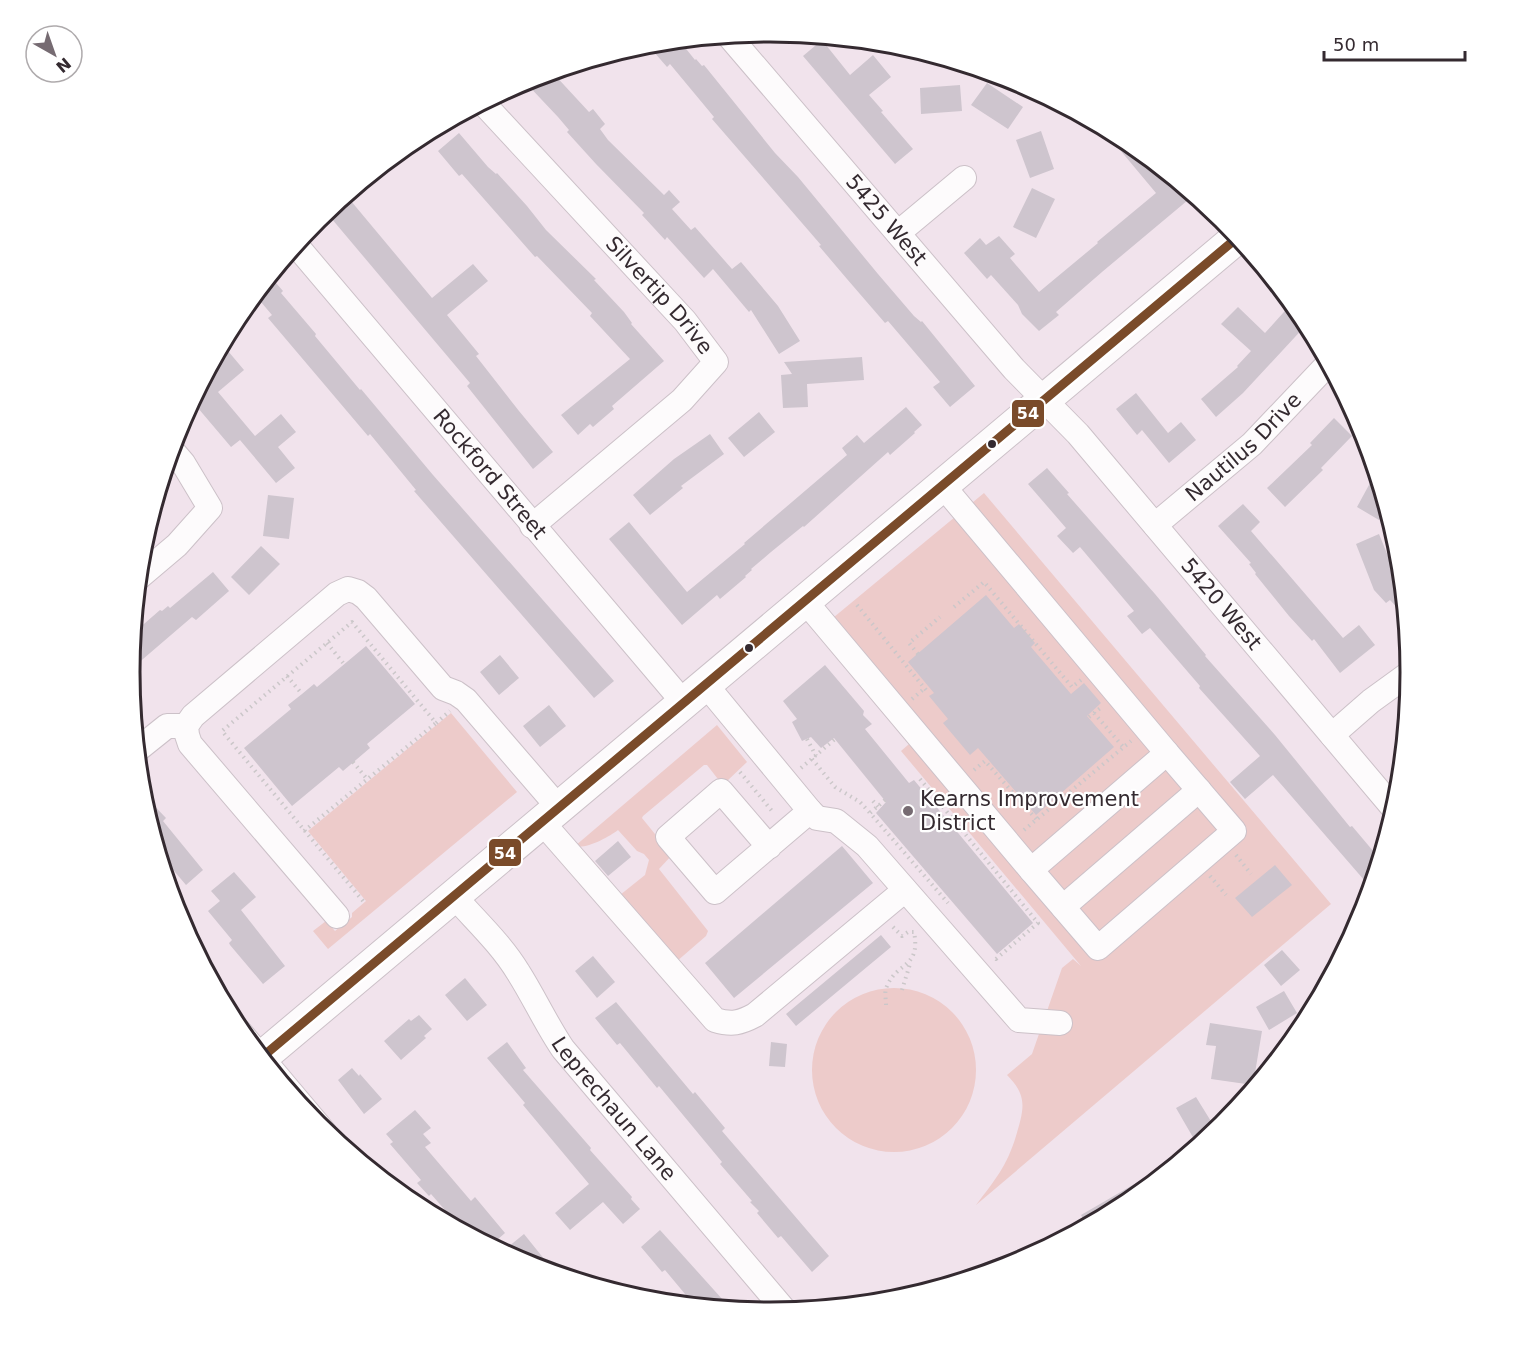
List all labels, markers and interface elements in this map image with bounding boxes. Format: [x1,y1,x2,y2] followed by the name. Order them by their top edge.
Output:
[24,24,84,84] north arrow
[1324,24,1465,62] scale bar
[1333,34,1379,55] text: 50 m
[52,54,75,77] text: N
[841,170,932,270] street label: 5425 West
[601,232,718,359] street label: Silvertip Drive
[1181,388,1306,506] street label: Nautilus Drive
[1011,399,1045,428] line badge: 54
[428,404,552,544] street label: Rockford Street
[1017,404,1039,423] text: 54
[986,438,998,450] unlabelled marker
[1176,554,1267,655] street label: 5420 West
[743,642,755,654] unlabelled marker
[920,787,1139,835] place label: Kearns Improvement District
[901,804,915,818] marker: Kearns Improvement District
[488,838,522,867] line badge: 54
[494,844,516,863] text: 54
[546,1032,681,1185] street label: Leprechaun Lane

